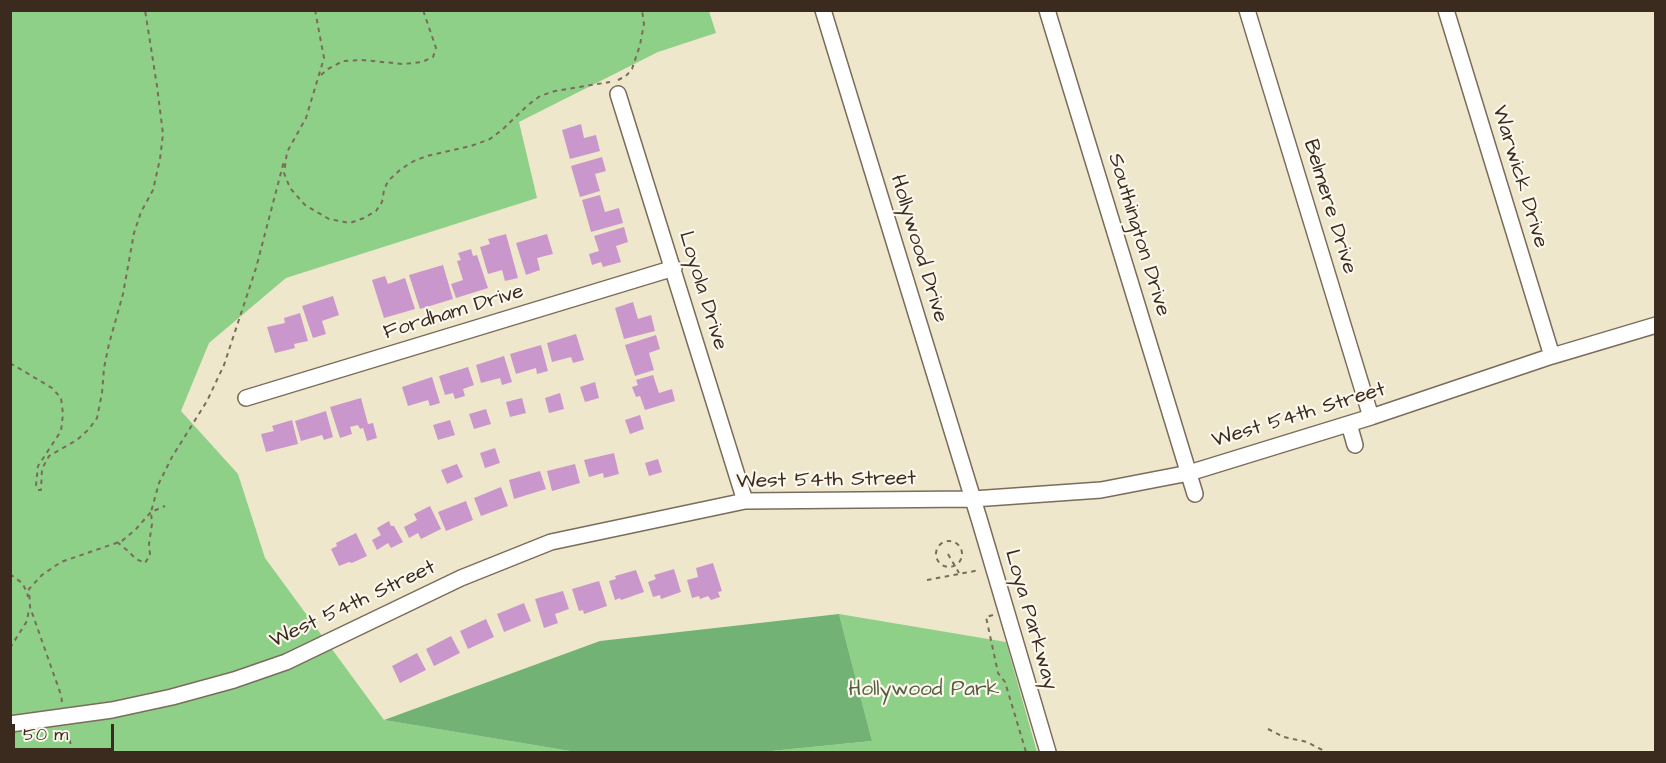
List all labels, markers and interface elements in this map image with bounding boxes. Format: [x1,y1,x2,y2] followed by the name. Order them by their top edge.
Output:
[1485,103,1553,251] street label: Warwick Drive
[1297,137,1361,277] street label: Belmere Drive
[1101,150,1175,320] street label: Southington Drive
[884,172,952,326] street label: Hollywood Drive
[672,229,732,353] street label: Loyola Drive
[381,280,527,346] street label: Fordham Drive
[1209,378,1389,454] street label: West 54th Street
[736,467,916,495] street label: West 54th Street
[998,547,1062,693] street label: Loya Parkway
[266,556,440,654] street label: West 54th Street
[849,678,999,704] park label: Hollywood Park
[15,712,117,750] scale bar
[23,722,68,747] text: 50 m

